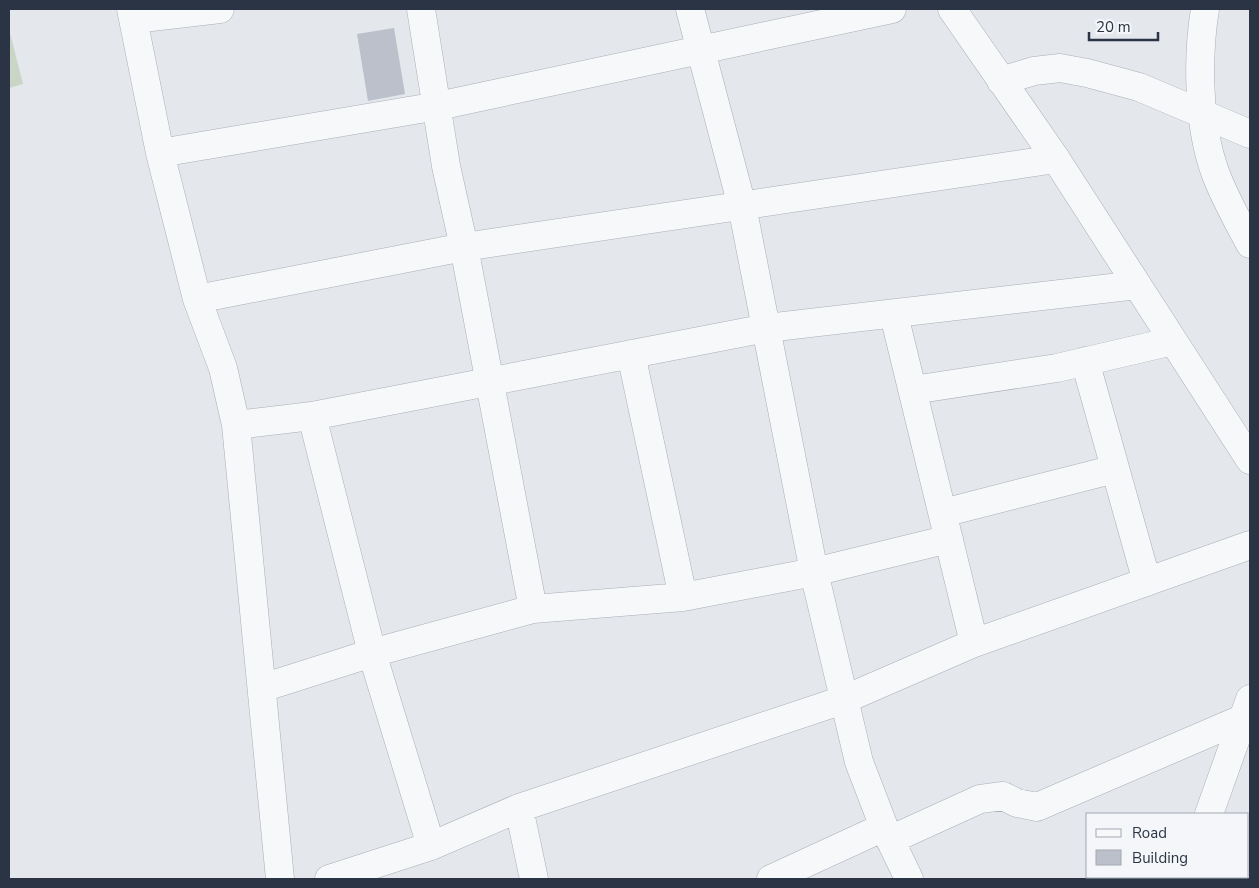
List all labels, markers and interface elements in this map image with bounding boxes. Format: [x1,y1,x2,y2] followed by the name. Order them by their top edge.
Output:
[1089,10,1158,42] scale bar
[1096,17,1131,37] text: 20 m
[1086,813,1249,878] legend
[1132,823,1167,843] text: Road
[1132,848,1188,868] text: Building

